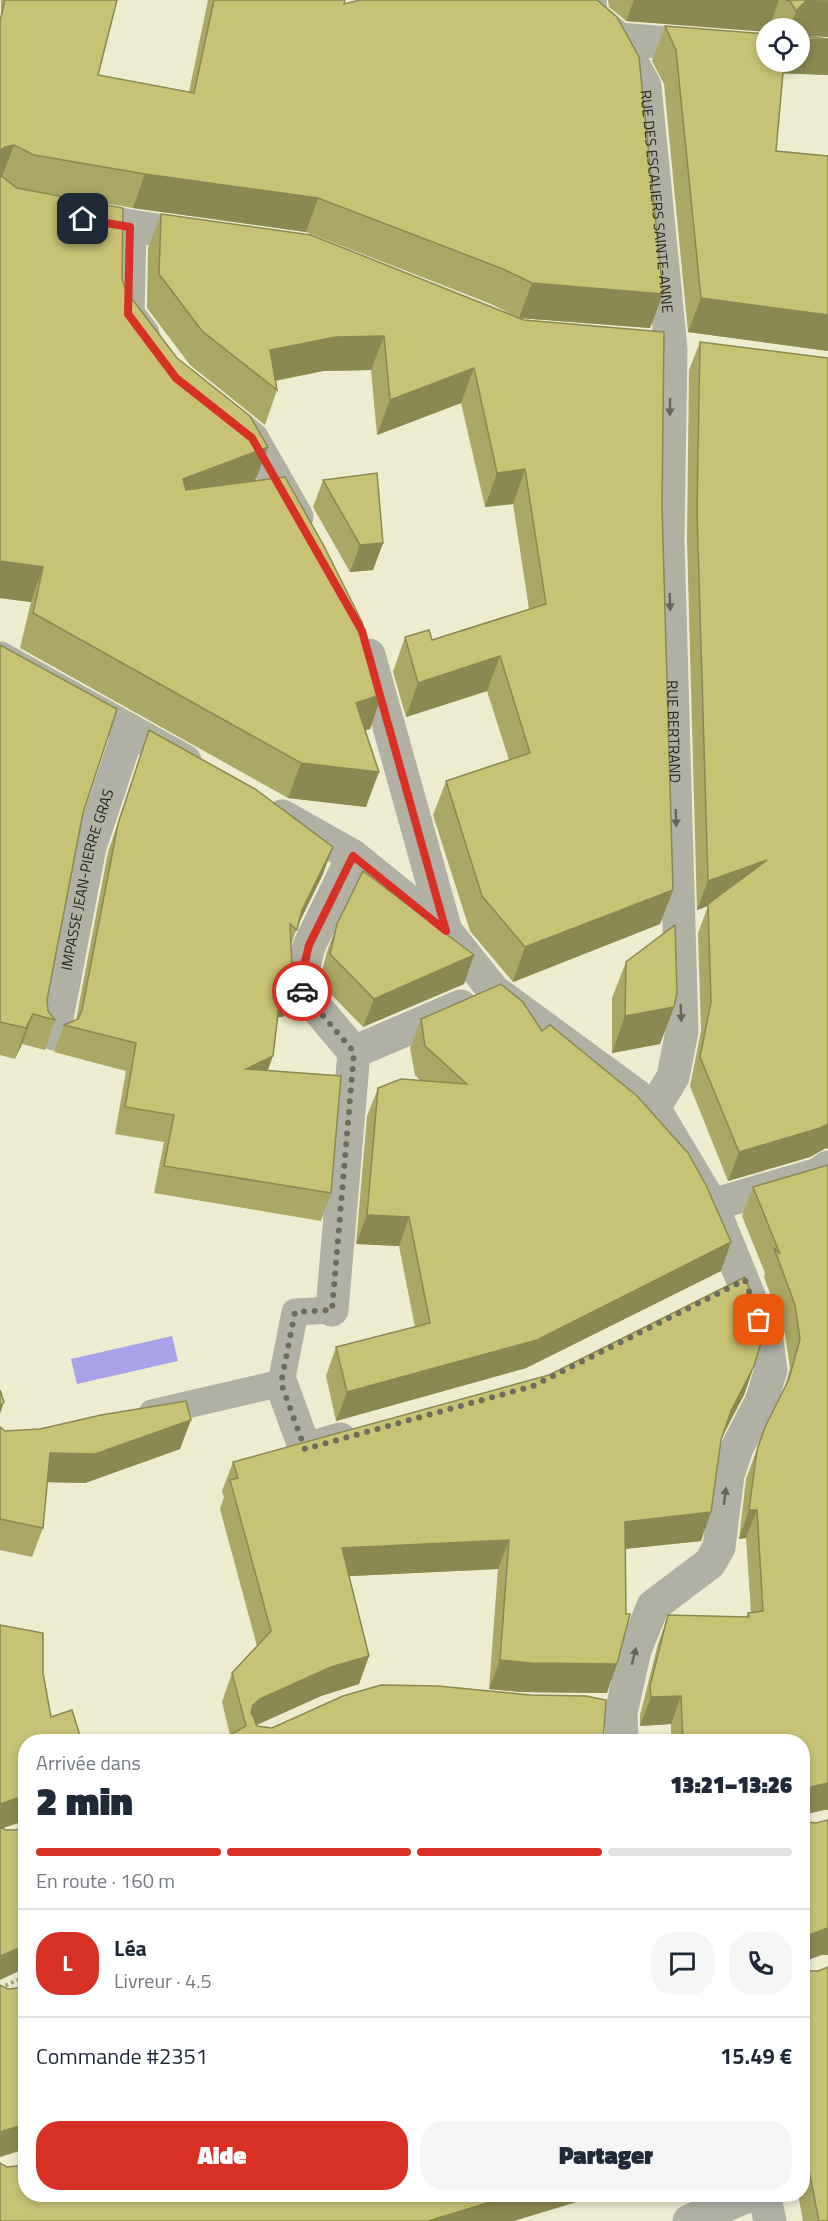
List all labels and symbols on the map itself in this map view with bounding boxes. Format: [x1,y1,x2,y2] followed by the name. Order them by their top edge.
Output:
[634,89,679,314] street label: RUE DES ESCALIERS SAINTE-ANNE
[57,193,108,244] pin
[665,398,675,417] one-way arrow
[665,593,675,612] one-way arrow
[661,680,687,783] street label: RUE BERTRAND
[54,786,120,972] street label: IMPASSE JEAN-PIERRE GRAS
[671,809,681,828] one-way arrow
[272,961,332,1021] courier
[677,1004,686,1023] one-way arrow
[733,1294,784,1345] pin
[720,1486,730,1505] one-way arrow
[630,1646,639,1664] one-way arrow

